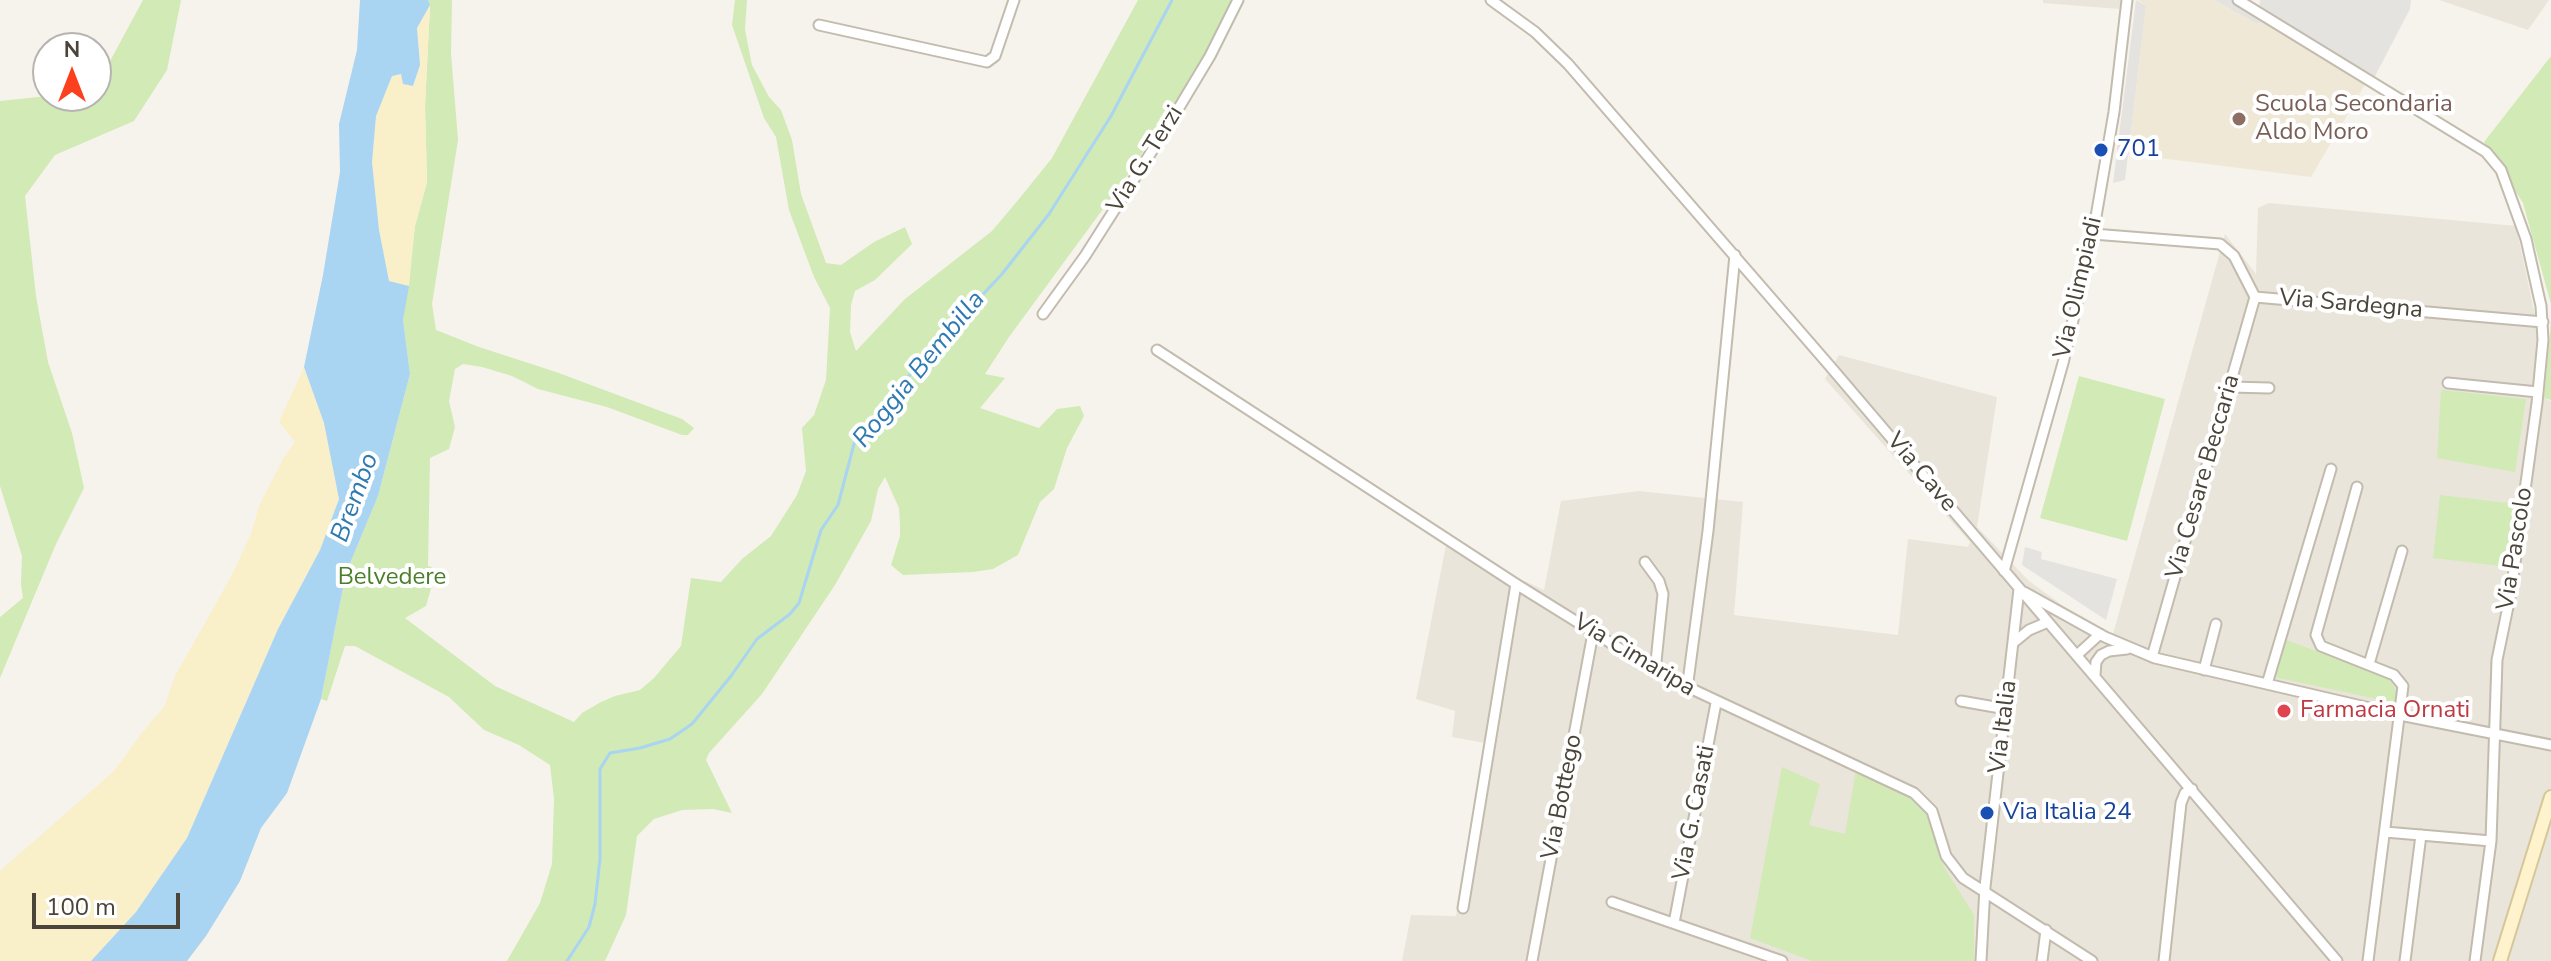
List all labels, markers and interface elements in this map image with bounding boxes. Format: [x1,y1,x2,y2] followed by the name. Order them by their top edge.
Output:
[32,32,112,112] north arrow
[64,35,80,65] text: N
[2255,91,2453,147] place label: Scuola Secondaria Aldo Moro
[1102,101,1190,219] street label: Via G. Terzi
[2230,110,2248,128] marker: Scuola Secondaria Aldo Moro
[2117,136,2160,164] place label: 701
[2092,141,2110,159] marker: 701
[2049,214,2109,362] street label: Via Olimpiadi
[2278,284,2424,326] street label: Via Sardegna
[847,285,993,455] water label: Roggia Bembilla
[2161,372,2247,582] street label: Via Cesare Beccaria
[1880,428,1962,518] street label: Via Cave
[326,449,386,547] water label: Brembo
[2492,485,2540,613] street label: Via Pascolo
[338,564,446,592] park label: Belvedere
[1568,608,1700,704] street label: Via Cimaripa
[1984,679,2024,775] street label: Via Italia
[2300,697,2470,725] place label: Farmacia Ornati
[2275,702,2293,720] marker: Farmacia Ornati
[1537,732,1589,862] street label: Via Bottego
[1668,743,1722,883] street label: Via G. Casati
[2003,799,2132,827] place label: Via Italia 24
[1978,804,1996,822] marker: Via Italia 24
[36,877,184,927] scale bar
[46,891,116,923] text: 100 m

